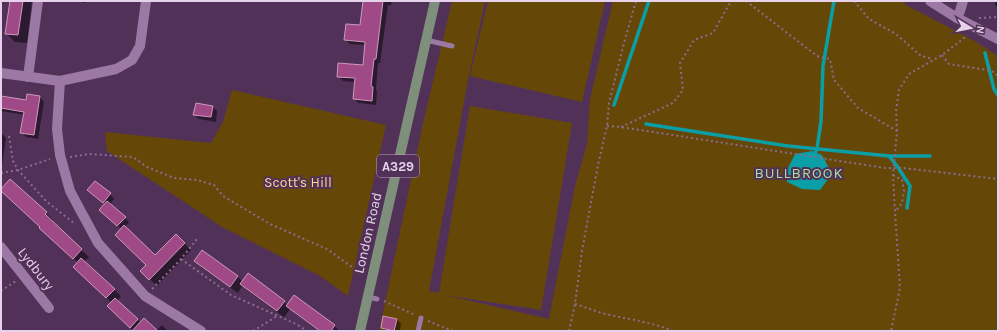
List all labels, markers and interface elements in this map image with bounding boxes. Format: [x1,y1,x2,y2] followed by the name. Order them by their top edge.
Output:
[951,8,991,48] north arrow
[973,25,987,35] text: N
[377,155,419,177] road number: A329
[754,164,844,182] district label: BULLBROOK
[264,174,332,191] park label: Scott's Hill
[350,191,386,275] street label: London Road
[14,244,58,294] street label: Lydbury

